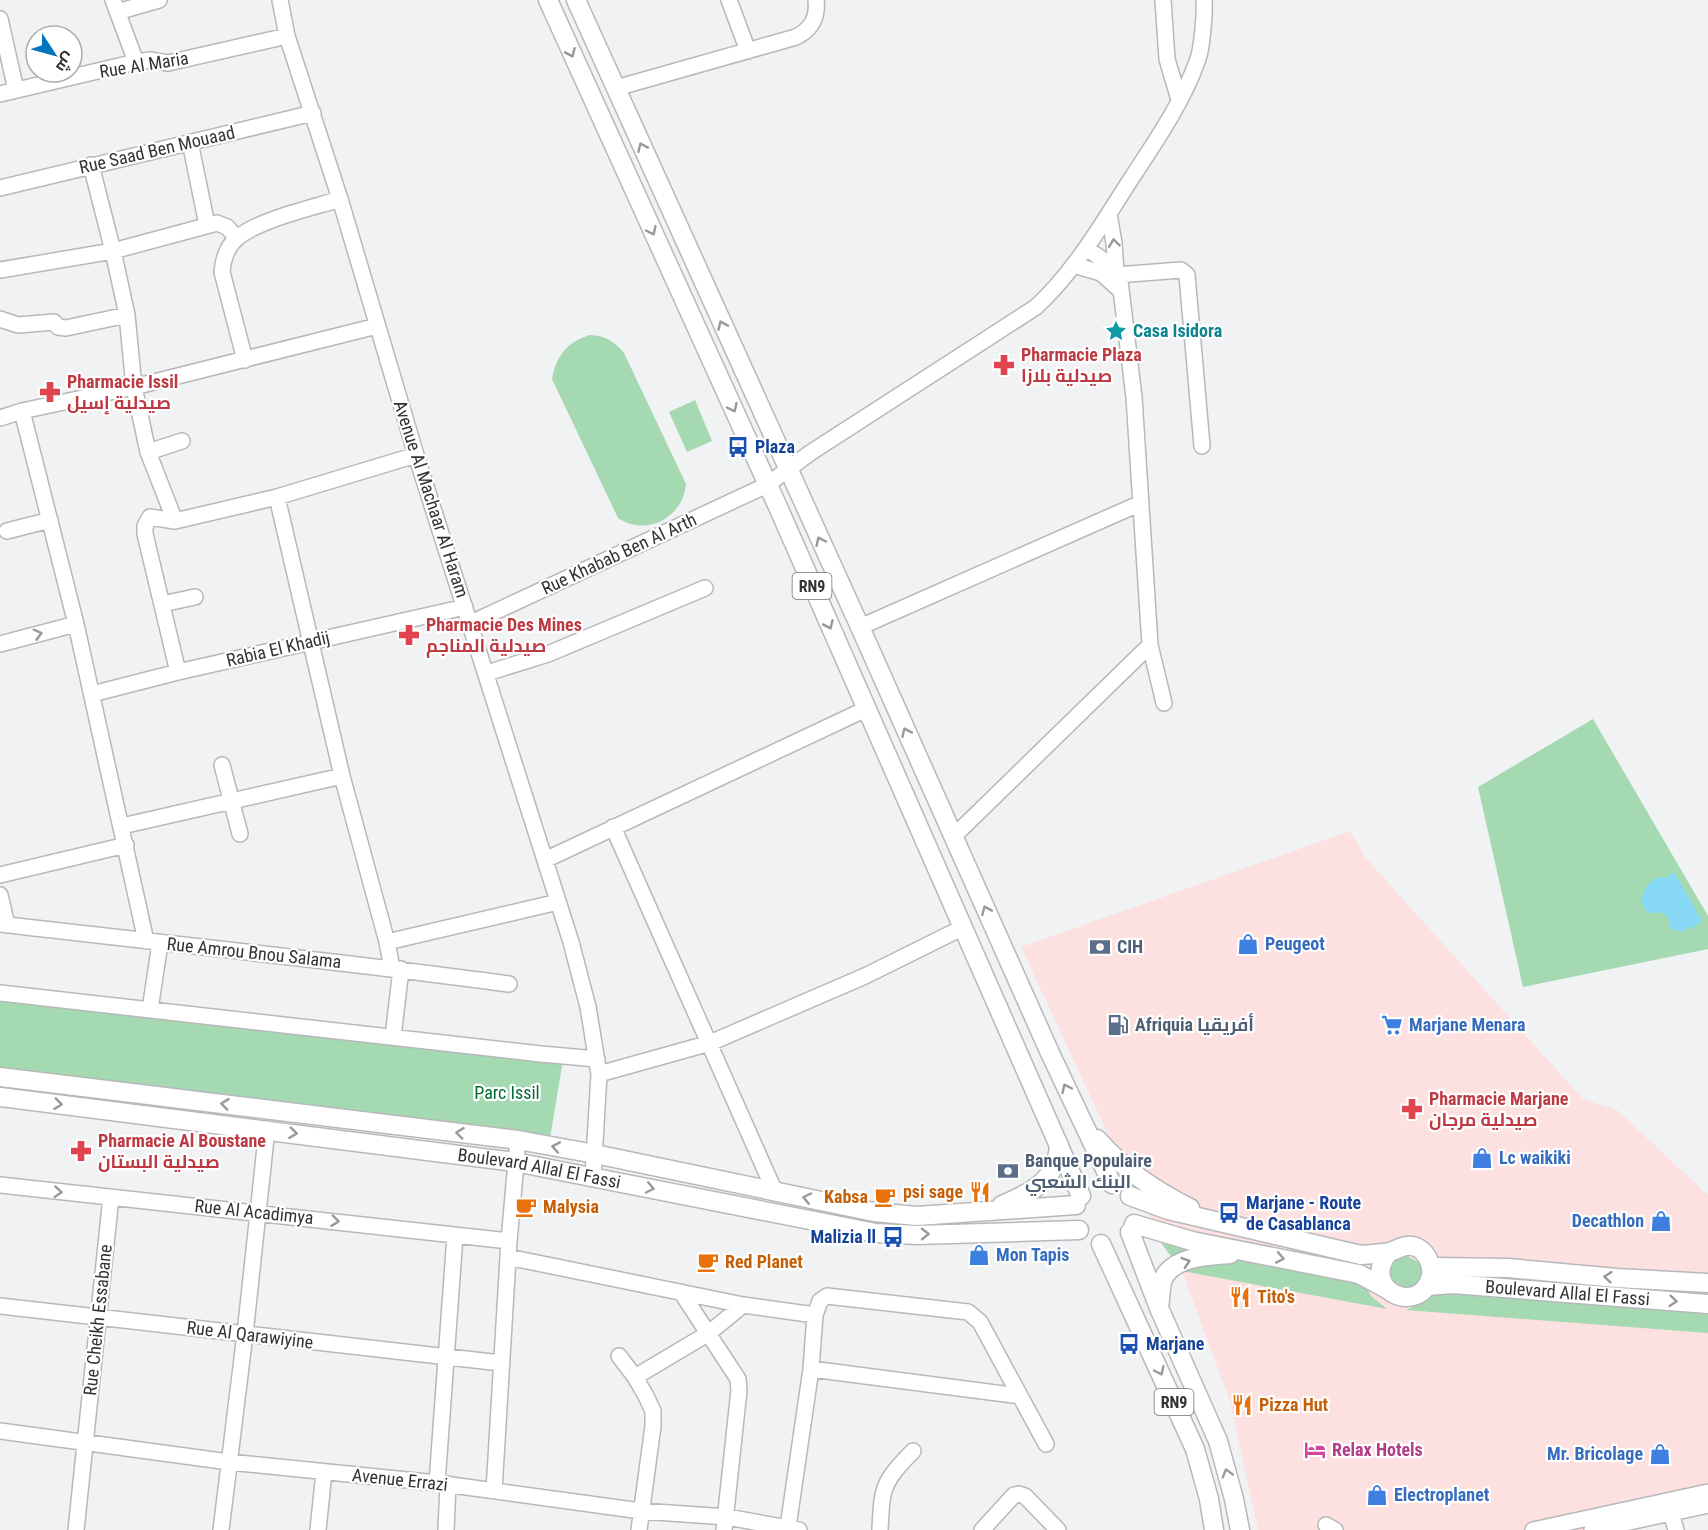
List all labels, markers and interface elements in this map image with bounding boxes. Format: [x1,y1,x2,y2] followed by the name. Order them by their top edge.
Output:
[24,24,84,84] north arrow
[98,47,190,82] street label: Rue Al Maria
[564,47,576,58] one-way arrow
[52,49,79,76] text: ش
[77,121,237,178] street label: Rue Saad Ben Mouaad
[638,143,650,154] one-way arrow
[644,225,656,236] one-way arrow
[1108,238,1120,247] one-way arrow
[1104,319,1128,343] place icon: Casa Isidora
[1133,320,1222,341] place label: Casa Isidora
[718,321,730,332] one-way arrow
[1021,344,1142,387] place label: Pharmacie Plaza صيدلية بلازا
[992,353,1016,377] pharmacy icon: Pharmacie Plaza صيدلية بلازا
[67,371,178,415] place label: Pharmacie Issil صيدلية إسيل
[38,380,62,404] pharmacy icon: Pharmacie Issil صيدلية إسيل
[390,397,473,600] street label: Avenue Al Machaar Al Haram
[725,402,737,413] one-way arrow
[726,435,750,459] bus stop icon: Plaza
[755,436,795,457] place label: Plaza
[538,508,700,599] street label: Rue Khabab Ben Al Arth
[816,536,828,547] one-way arrow
[792,573,832,599] road number: RN9
[426,614,582,658] place label: Pharmacie Des Mines صيدلية المناجم
[822,618,834,629] one-way arrow
[397,623,421,647] pharmacy icon: Pharmacie Des Mines صيدلية المناجم
[224,626,332,671] street label: Rabia El Khadij
[33,628,43,641] one-way arrow
[901,727,913,738] one-way arrow
[981,905,993,916] one-way arrow
[1236,932,1260,956] shop icon: Peugeot
[166,933,342,972] street label: Rue Amrou Bnou Salama
[1265,933,1325,954] place label: Peugeot
[1088,935,1112,959] bank icon: CIH
[1117,936,1143,957] place label: CIH
[1135,1012,1254,1036] place label: Afriquia أفريقيا
[1106,1013,1130,1037] fuel station icon: Afriquia أفريقيا
[1380,1013,1404,1037] supermarket icon: Marjane Menara
[1409,1014,1525,1035] place label: Marjane Menara
[474,1082,540,1103] park label: Parc Issil
[1062,1083,1074,1094] one-way arrow
[1429,1088,1569,1131] place label: Pharmacie Marjane صيدلية مرجان
[1400,1097,1424,1121] pharmacy icon: Pharmacie Marjane صيدلية مرجان
[53,1098,63,1110] one-way arrow
[220,1098,230,1111] one-way arrow
[289,1126,298,1139] one-way arrow
[456,1127,465,1140] one-way arrow
[98,1130,266,1172] place label: Pharmacie Al Boustane صيدلية البستان
[69,1139,93,1163] pharmacy icon: Pharmacie Al Boustane صيدلية البستان
[552,1141,562,1154] one-way arrow
[457,1144,623,1193] street label: Boulevard Allal El Fassi
[1470,1146,1494,1170] shop icon: Lc waikiki
[1499,1147,1571,1168] place label: Lc waikiki
[1025,1150,1152,1197] place label: Banque Populaire البنك الشعبي
[996,1159,1020,1183] bank icon: Banque Populaire البنك الشعبي
[968,1180,992,1204] restaurant icon: psi sage
[645,1181,655,1194] one-way arrow
[903,1181,963,1202] place label: psi sage
[53,1185,63,1198] one-way arrow
[873,1185,897,1209] cafe icon: Kabsa
[824,1186,868,1207] place label: Kabsa
[802,1192,812,1205] one-way arrow
[1246,1192,1362,1234] place label: Marjane - Route de Casablanca
[194,1195,315,1228] street label: Rue Al Acadimya
[514,1195,538,1219] cafe icon: Malysia
[543,1196,599,1217] place label: Malysia
[1217,1201,1241,1225] bus stop icon: Marjane - Route de Casablanca
[1649,1209,1673,1233] shop icon: Decathlon
[1572,1210,1644,1231] place label: Decathlon
[331,1215,340,1227] one-way arrow
[881,1225,905,1249] bus stop icon: Malizia ll
[810,1226,876,1247] place label: Malizia ll
[920,1228,929,1241] one-way arrow
[79,1243,116,1397] street label: Rue Cheikh Essabane
[967,1243,991,1267] shop icon: Mon Tapis
[996,1244,1070,1265] place label: Mon Tapis
[696,1250,720,1274] cafe icon: Red Planet
[725,1251,803,1272] place label: Red Planet
[1275,1251,1285,1264] one-way arrow
[1180,1256,1191,1269] one-way arrow
[1603,1271,1612,1284] one-way arrow
[1485,1276,1651,1309] street label: Boulevard Allal El Fassi
[1228,1285,1252,1309] restaurant icon: Tito's
[1257,1286,1295,1307] place label: Tito's
[1669,1294,1678,1307] one-way arrow
[186,1316,315,1353] street label: Rue Al Qarawiyine
[1117,1332,1141,1356] bus stop icon: Marjane
[1146,1333,1205,1354] place label: Marjane
[1153,1365,1165,1376] one-way arrow
[1154,1389,1194,1415] road number: RN9
[1230,1393,1254,1417] restaurant icon: Pizza Hut
[1259,1394,1329,1415] place label: Pizza Hut
[1303,1438,1327,1462] hotel icon: Relax Hotels
[1332,1439,1423,1460] place label: Relax Hotels
[1648,1442,1672,1466] shop icon: Mr. Bricolage
[1547,1443,1643,1464] place label: Mr. Bricolage
[351,1464,449,1495] street label: Avenue Errazi
[1222,1468,1234,1479] one-way arrow
[1365,1483,1389,1507] shop icon: Electroplanet
[1394,1484,1490,1505] place label: Electroplanet

